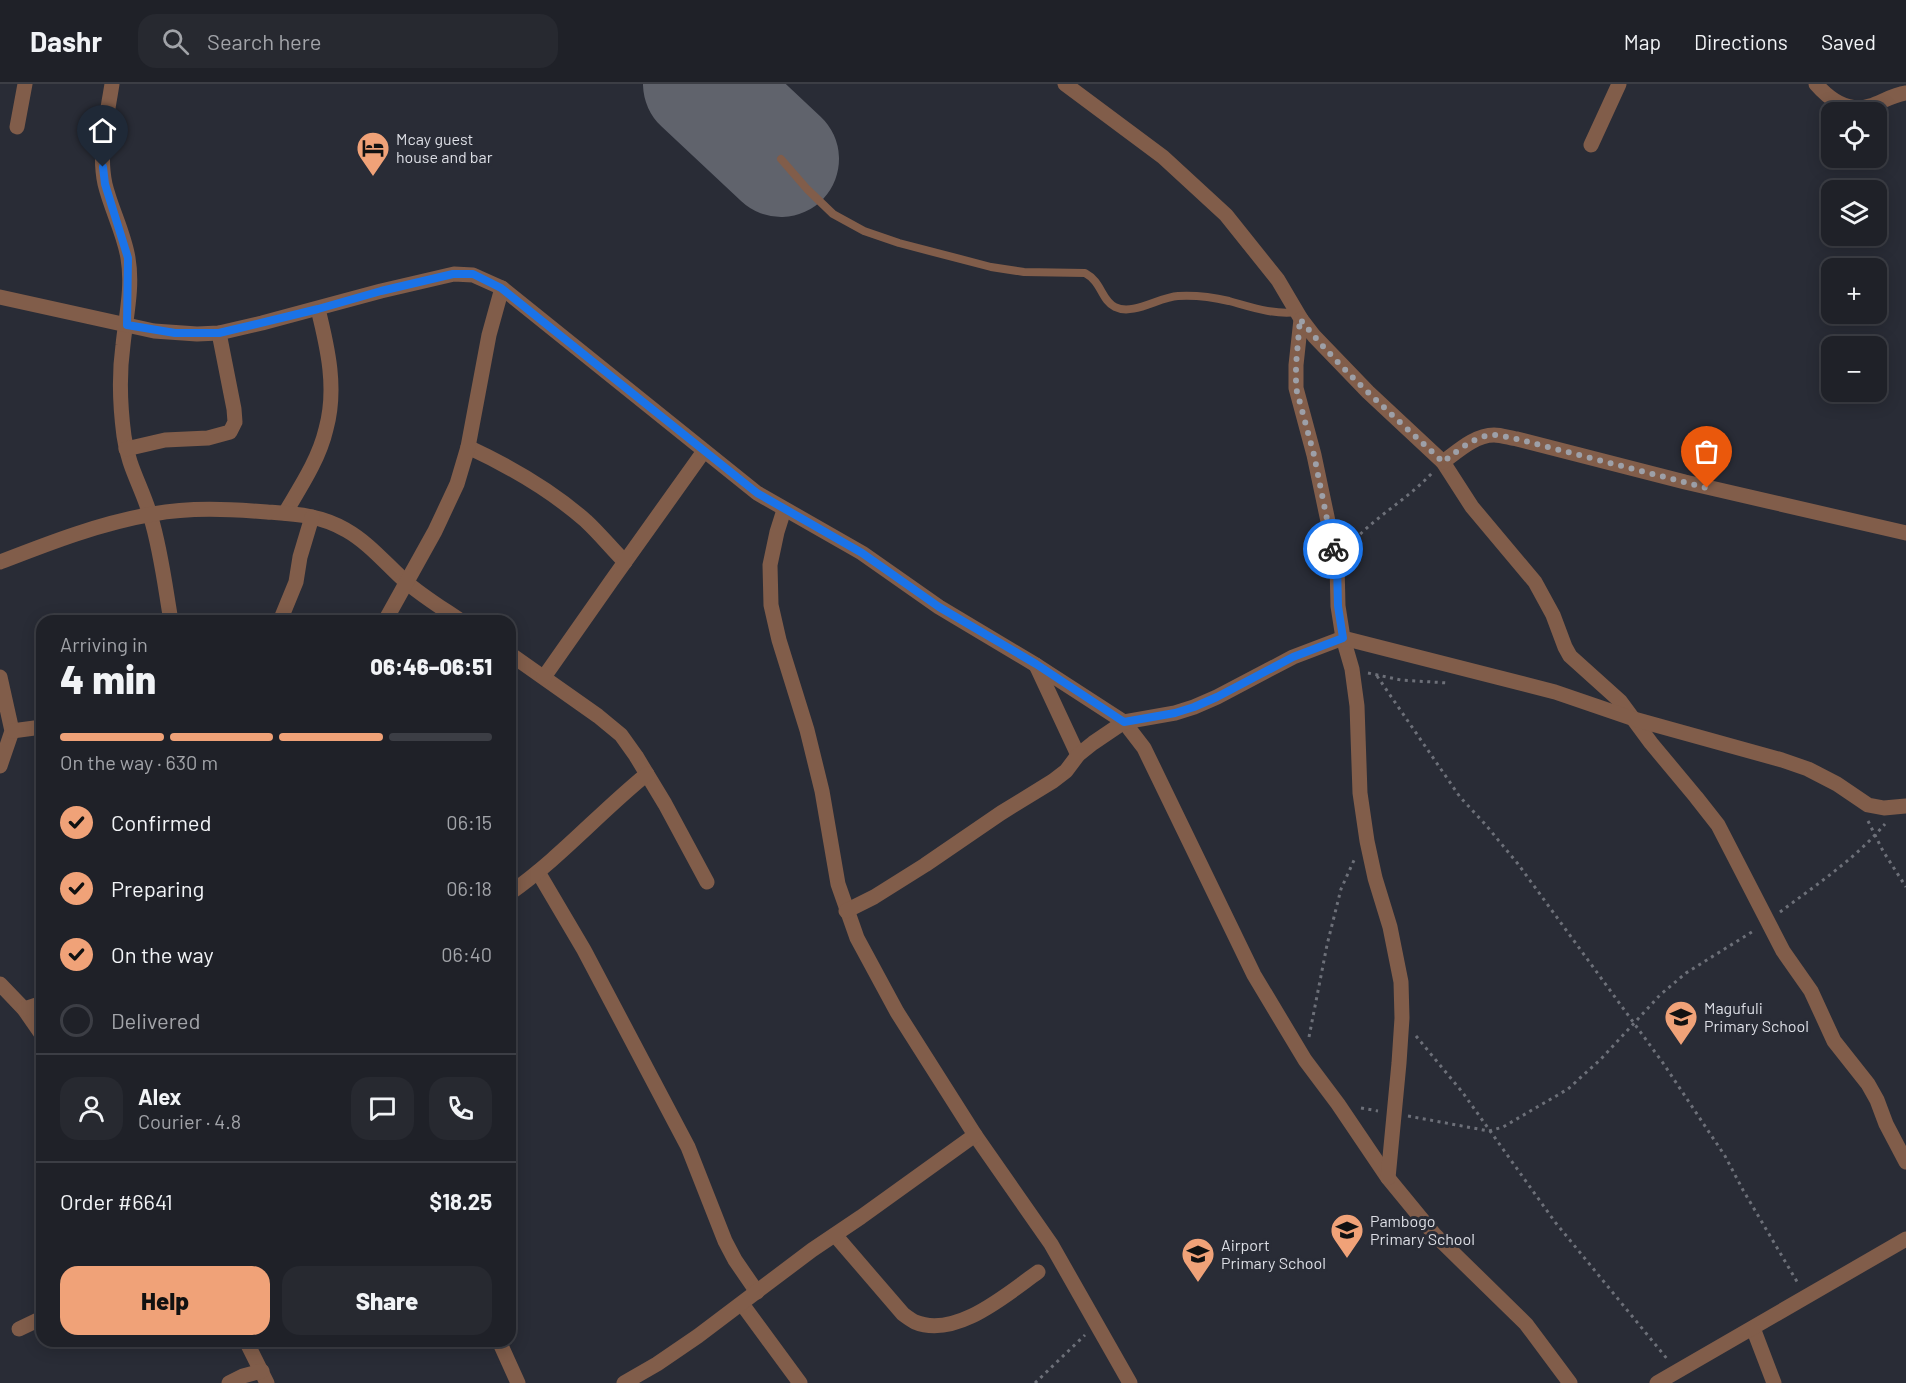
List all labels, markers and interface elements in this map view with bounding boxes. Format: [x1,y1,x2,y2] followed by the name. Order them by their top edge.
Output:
[138,14,558,68] search box
[30,24,102,58] text: Dashr
[159,25,192,58] icon: search
[207,28,321,54] text: Search here
[1624,29,1661,54] text: Map
[1694,29,1788,54] text: Directions
[1821,29,1876,54] text: Saved
[1821,102,1887,402] map controls
[1821,102,1887,168] button: locate
[77,105,128,167] pin
[86,114,119,147] icon: home
[396,129,493,166] place label: Mcay guest house and bar
[355,130,391,177] hotel icon: Mcay guest house and bar
[1821,180,1887,246] button: layers
[1821,258,1887,324] button: +
[1821,336,1887,402] button: −
[1681,426,1732,488] pin
[1690,435,1723,468] icon: bag
[1303,519,1363,579] courier
[1317,533,1350,566] icon: bike
[60,632,148,656] text: Arriving in
[370,653,492,679] text: 06:46–06:51
[60,655,156,702] text: 4 min
[60,750,218,774] text: On the way · 630 m
[60,806,93,839] icon: check
[111,809,211,835] text: Confirmed
[446,810,492,834] text: 06:15
[60,872,93,905] icon: check
[111,875,204,901] text: Preparing
[446,876,492,900] text: 06:18
[60,938,93,971] icon: check
[111,941,214,967] text: On the way
[441,942,492,966] text: 06:40
[1704,998,1809,1035] place label: Magufuli Primary School
[1663,999,1699,1046] school or university icon: Magufuli Primary School
[111,1007,200,1033] text: Delivered
[60,1077,123,1140] button: person
[351,1077,414,1140] button: chat
[429,1077,492,1140] button: phone
[138,1083,181,1109] text: Alex
[138,1109,241,1133] text: Courier · 4.8
[60,1188,173,1214] text: Order #6641
[430,1188,492,1214] text: $18.25
[1370,1211,1475,1248] place label: Pambogo Primary School
[1329,1212,1365,1259] school or university icon: Pambogo Primary School
[1221,1235,1326,1272] place label: Airport Primary School
[1180,1236,1216,1283] school or university icon: Airport Primary School
[60,1266,270,1335] button: Help
[282,1266,492,1335] button: Share

